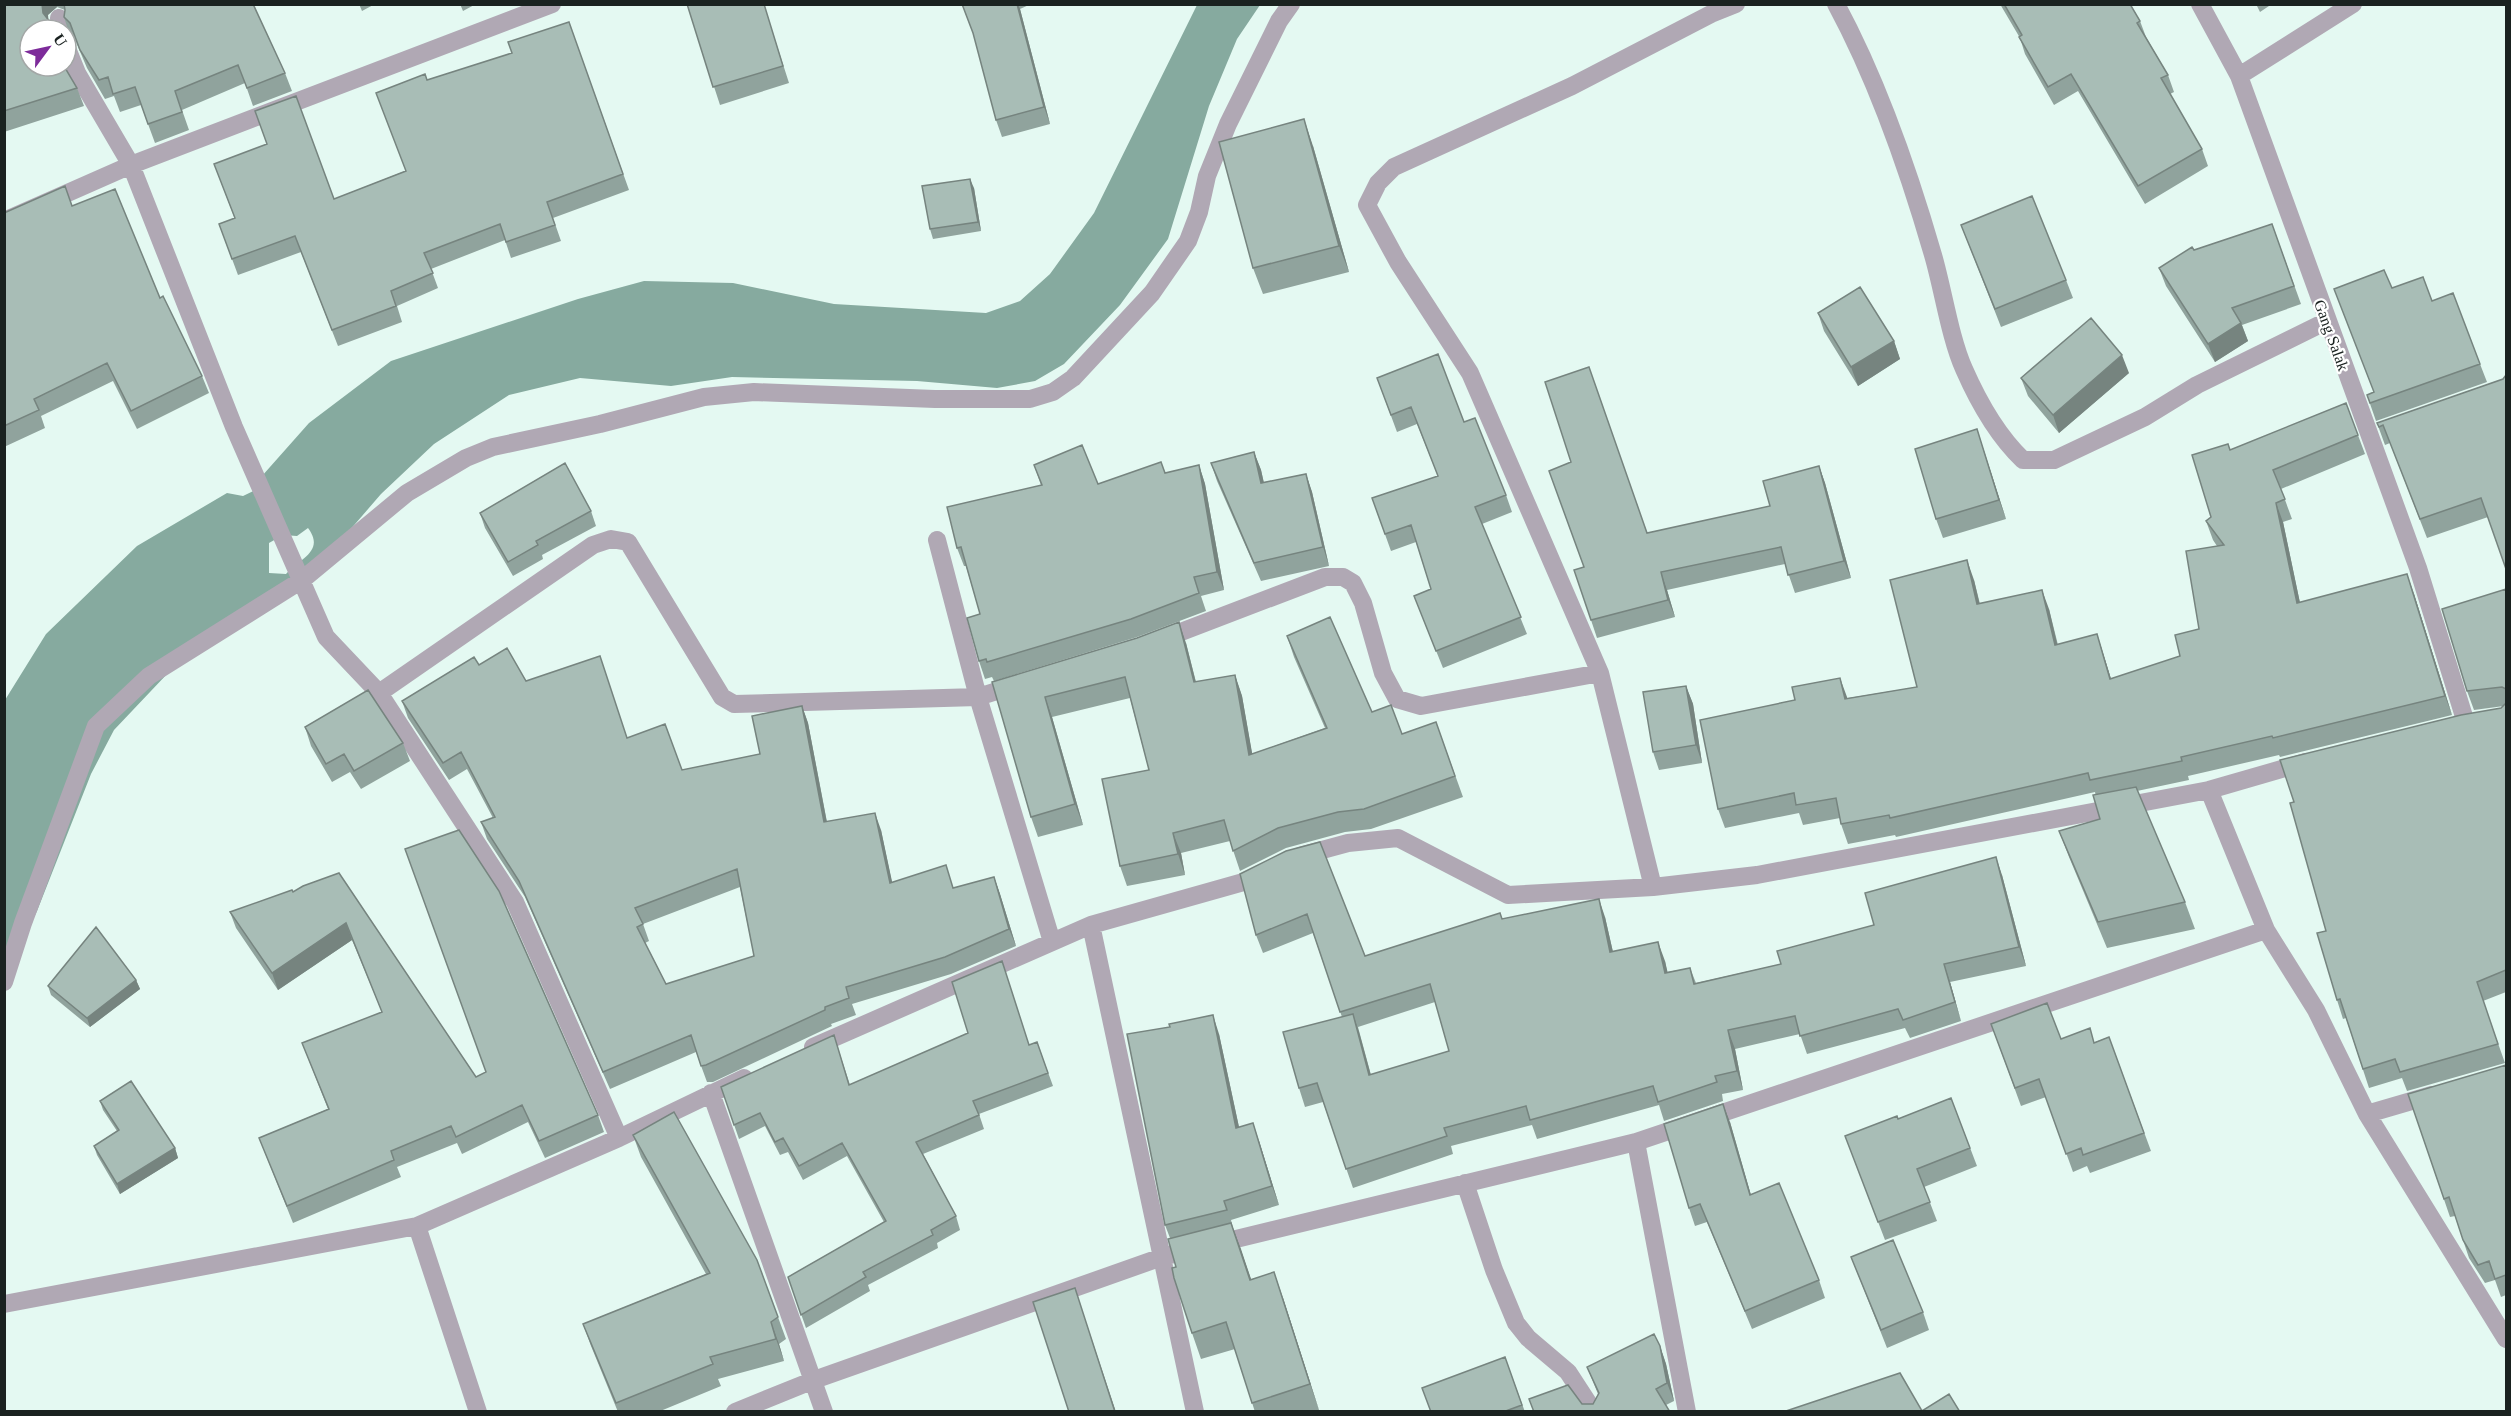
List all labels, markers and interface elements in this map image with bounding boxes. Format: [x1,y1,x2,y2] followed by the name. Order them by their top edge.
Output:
[18,18,78,78] north arrow
[50,31,71,50] text: U
[2310,297,2352,373] street label: Gang Salak

